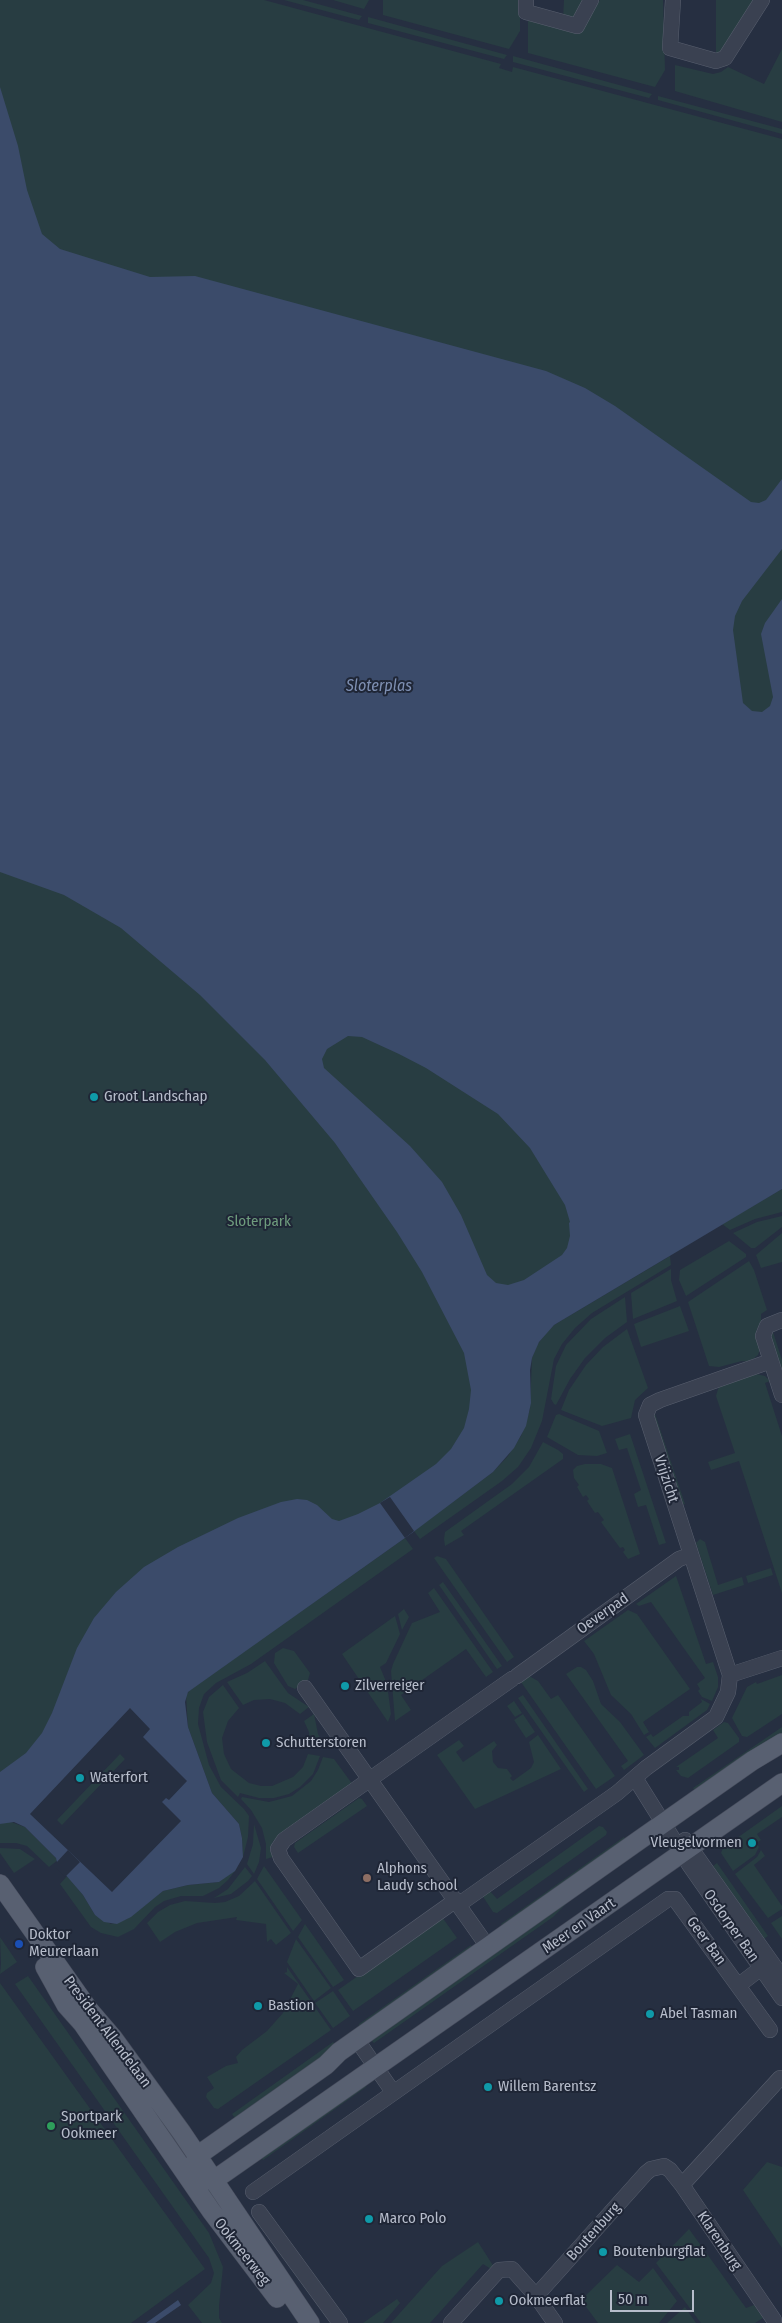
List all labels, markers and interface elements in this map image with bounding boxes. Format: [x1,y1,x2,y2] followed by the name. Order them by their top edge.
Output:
[346,677,412,697] water label: Sloterplas
[104,1088,208,1106] place label: Groot Landschap
[88,1091,100,1103] marker: Groot Landschap
[227,1213,291,1231] park label: Sloterpark
[650,1453,682,1505] street label: Vrijzicht
[574,1590,632,1638] street label: Oeverpad
[355,1677,424,1695] place label: Zilverreiger
[339,1680,351,1692] marker: Zilverreiger
[276,1734,367,1752] place label: Schutterstoren
[260,1737,272,1749] marker: Schutterstoren
[90,1769,148,1787] place label: Waterfort
[74,1772,86,1784] marker: Waterfort
[651,1834,742,1852] place label: Vleugelvormen
[746,1837,758,1849] marker: Vleugelvormen
[377,1860,457,1895] place label: Alphons Laudy school
[361,1872,373,1884] marker: Alphons Laudy school
[699,1886,763,1966] street label: Osdorper Ban
[539,1894,619,1958] street label: Meer en Vaart
[682,1913,730,1969] street label: Geer Ban
[29,1926,99,1961] place label: Doktor Meurerlaan
[13,1938,25,1950] marker: Doktor Meurerlaan
[59,1973,155,2091] street label: President Allendelaan
[268,1997,314,2015] place label: Bastion
[252,2000,264,2012] marker: Bastion
[660,2005,737,2023] place label: Abel Tasman
[644,2008,656,2020] marker: Abel Tasman
[498,2078,596,2096] place label: Willem Barentsz
[482,2081,494,2093] marker: Willem Barentsz
[61,2108,122,2143] place label: Sportpark Ookmeer
[45,2120,57,2132] marker: Sportpark Ookmeer
[563,2199,625,2265] street label: Boutenburg
[693,2208,745,2274] street label: Klarenburg
[379,2210,446,2228] place label: Marco Polo
[363,2213,375,2225] marker: Marco Polo
[210,2215,274,2289] street label: Ookmeerweg
[613,2243,705,2261] place label: Boutenburgflat
[597,2246,609,2258] marker: Boutenburgflat
[612,2280,696,2312] scale bar
[618,2290,648,2308] text: 50 m
[509,2292,585,2310] place label: Ookmeerflat
[493,2295,505,2307] marker: Ookmeerflat

